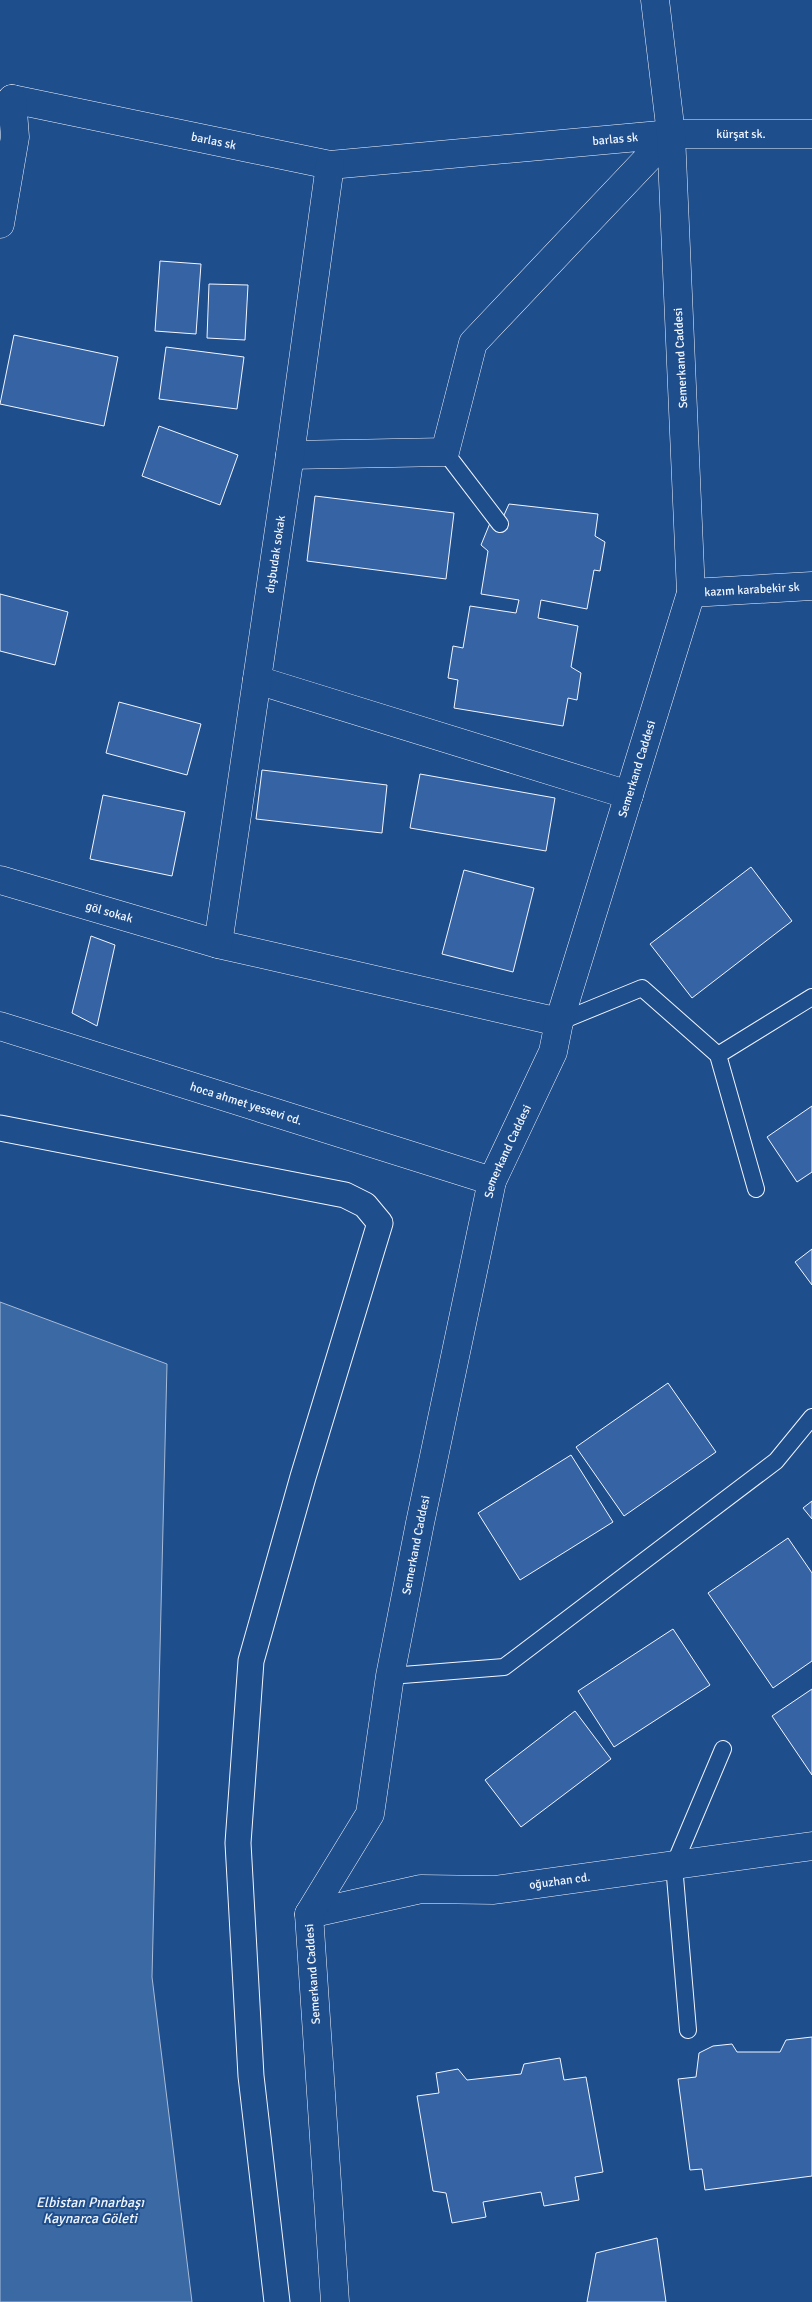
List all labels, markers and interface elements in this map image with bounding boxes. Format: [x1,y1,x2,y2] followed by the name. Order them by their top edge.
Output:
[716,127,766,142] street label: kürşat sk.
[190,129,238,153] street label: barlas sk
[592,130,638,149] street label: barlas sk
[671,307,691,409] street label: Semerkand Caddesi
[262,514,289,594] street label: dışbudak sokak
[704,579,800,600] street label: kazım karabekir sk
[615,718,659,819] street label: Semerkand Caddesi
[84,898,135,926] street label: göl sokak
[188,1079,304,1128] street label: hoca ahmet yessevi cd.
[481,1102,535,1199] street label: Semerkand Caddesi
[399,1494,433,1596] street label: Semerkand Caddesi
[528,1869,591,1893] street label: oğuzhan cd.
[302,1923,324,2025] street label: Semerkand Caddesi
[36,2194,145,2227] water label: Elbistan Pınarbaşı Kaynarca Göleti

